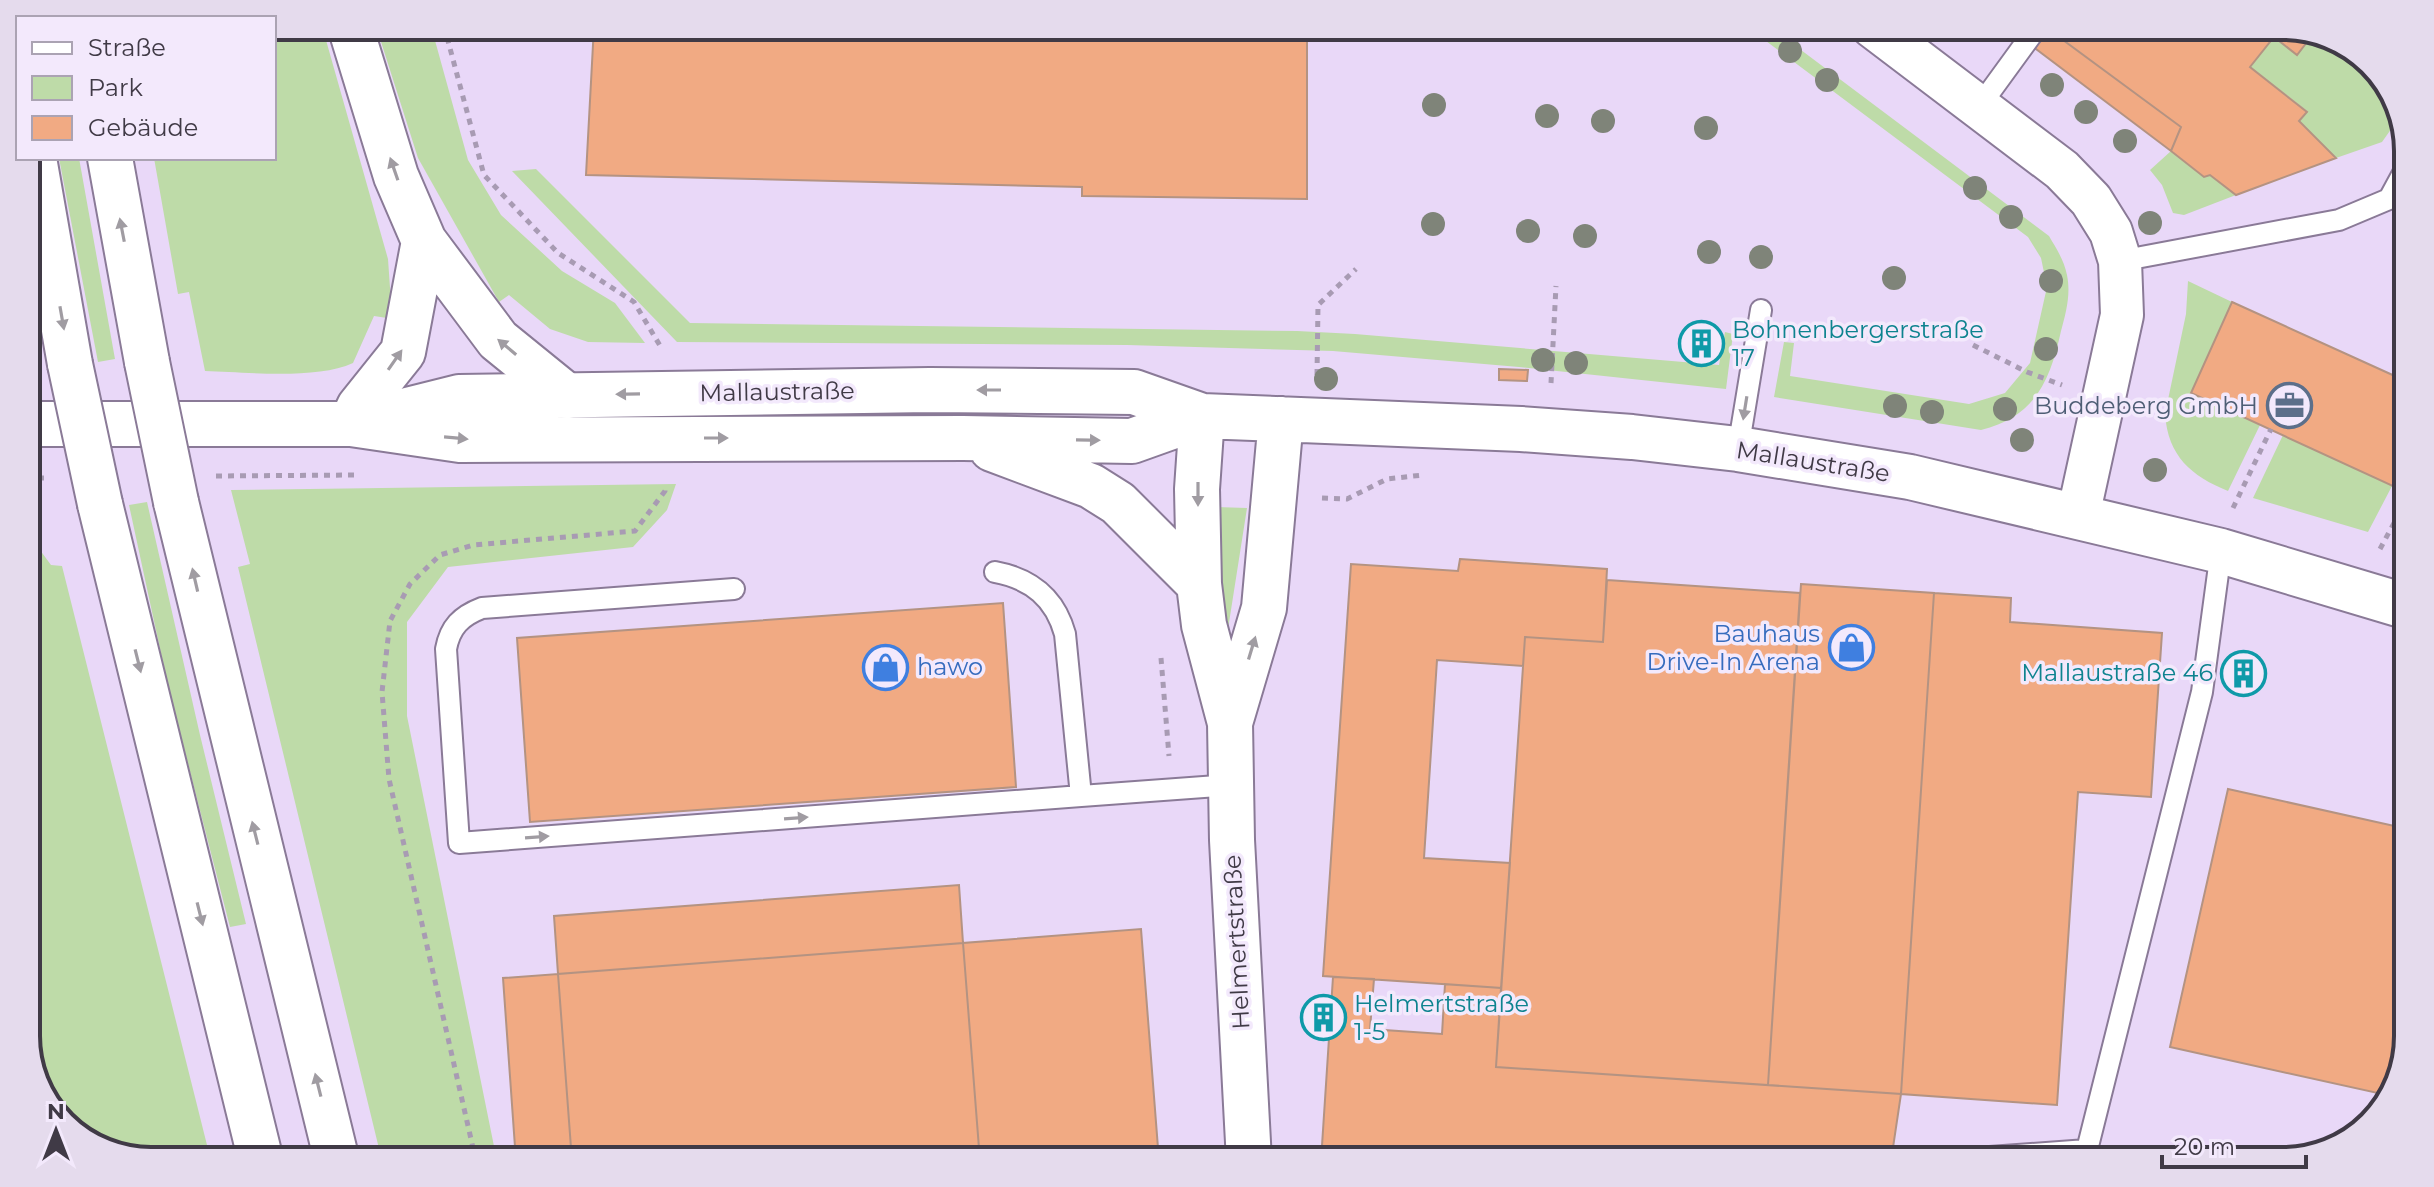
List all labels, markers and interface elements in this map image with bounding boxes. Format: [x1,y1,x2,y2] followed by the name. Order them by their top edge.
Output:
[16,16,276,160] legend
[88,33,166,62] text: Straße
[88,73,143,102] text: Park
[88,113,198,142] text: Gebäude
[387,157,399,181] one-way arrow
[115,217,127,242] one-way arrow
[56,305,68,330] one-way arrow
[1732,315,1984,372] place label: Bohnenbergerstraße 17
[1677,320,1725,368] building icon: Bohnenbergerstraße 17
[497,338,516,356] one-way arrow
[387,350,402,371] one-way arrow
[699,376,855,407] street label: Mallaustraße
[2265,382,2313,430] office icon: Buddeberg GmbH
[976,384,1001,397] one-way arrow
[615,388,640,400] one-way arrow
[2034,391,2258,420] place label: Buddeberg GmbH
[1738,395,1750,420] one-way arrow
[444,432,469,445] one-way arrow
[704,432,729,444] one-way arrow
[1076,434,1101,446] one-way arrow
[1734,435,1892,488] street label: Mallaustraße
[1191,482,1204,507] one-way arrow
[188,568,200,593] one-way arrow
[1647,619,1820,676] place label: Bauhaus Drive-In Arena
[1827,624,1875,672] shop icon: Bauhaus Drive-In Arena
[1246,636,1259,660] one-way arrow
[862,643,910,691] shop icon: hawo
[133,649,145,674] one-way arrow
[2220,649,2268,697] building icon: Mallaustraße 46
[917,652,983,681] place label: hawo
[2021,658,2213,687] place label: Mallaustraße 46
[784,811,809,824] one-way arrow
[249,820,261,845] one-way arrow
[525,830,550,843] one-way arrow
[1217,854,1256,1030] street label: Helmertstraße
[195,902,207,927] one-way arrow
[1354,989,1529,1046] place label: Helmertstraße 1-5
[1299,994,1347,1042] building icon: Helmertstraße 1-5
[312,1073,324,1098] one-way arrow
[16,1091,96,1171] north arrow
[47,1098,65,1125] text: N
[2162,1119,2306,1169] scale bar
[2174,1132,2235,1161] text: 20 m

